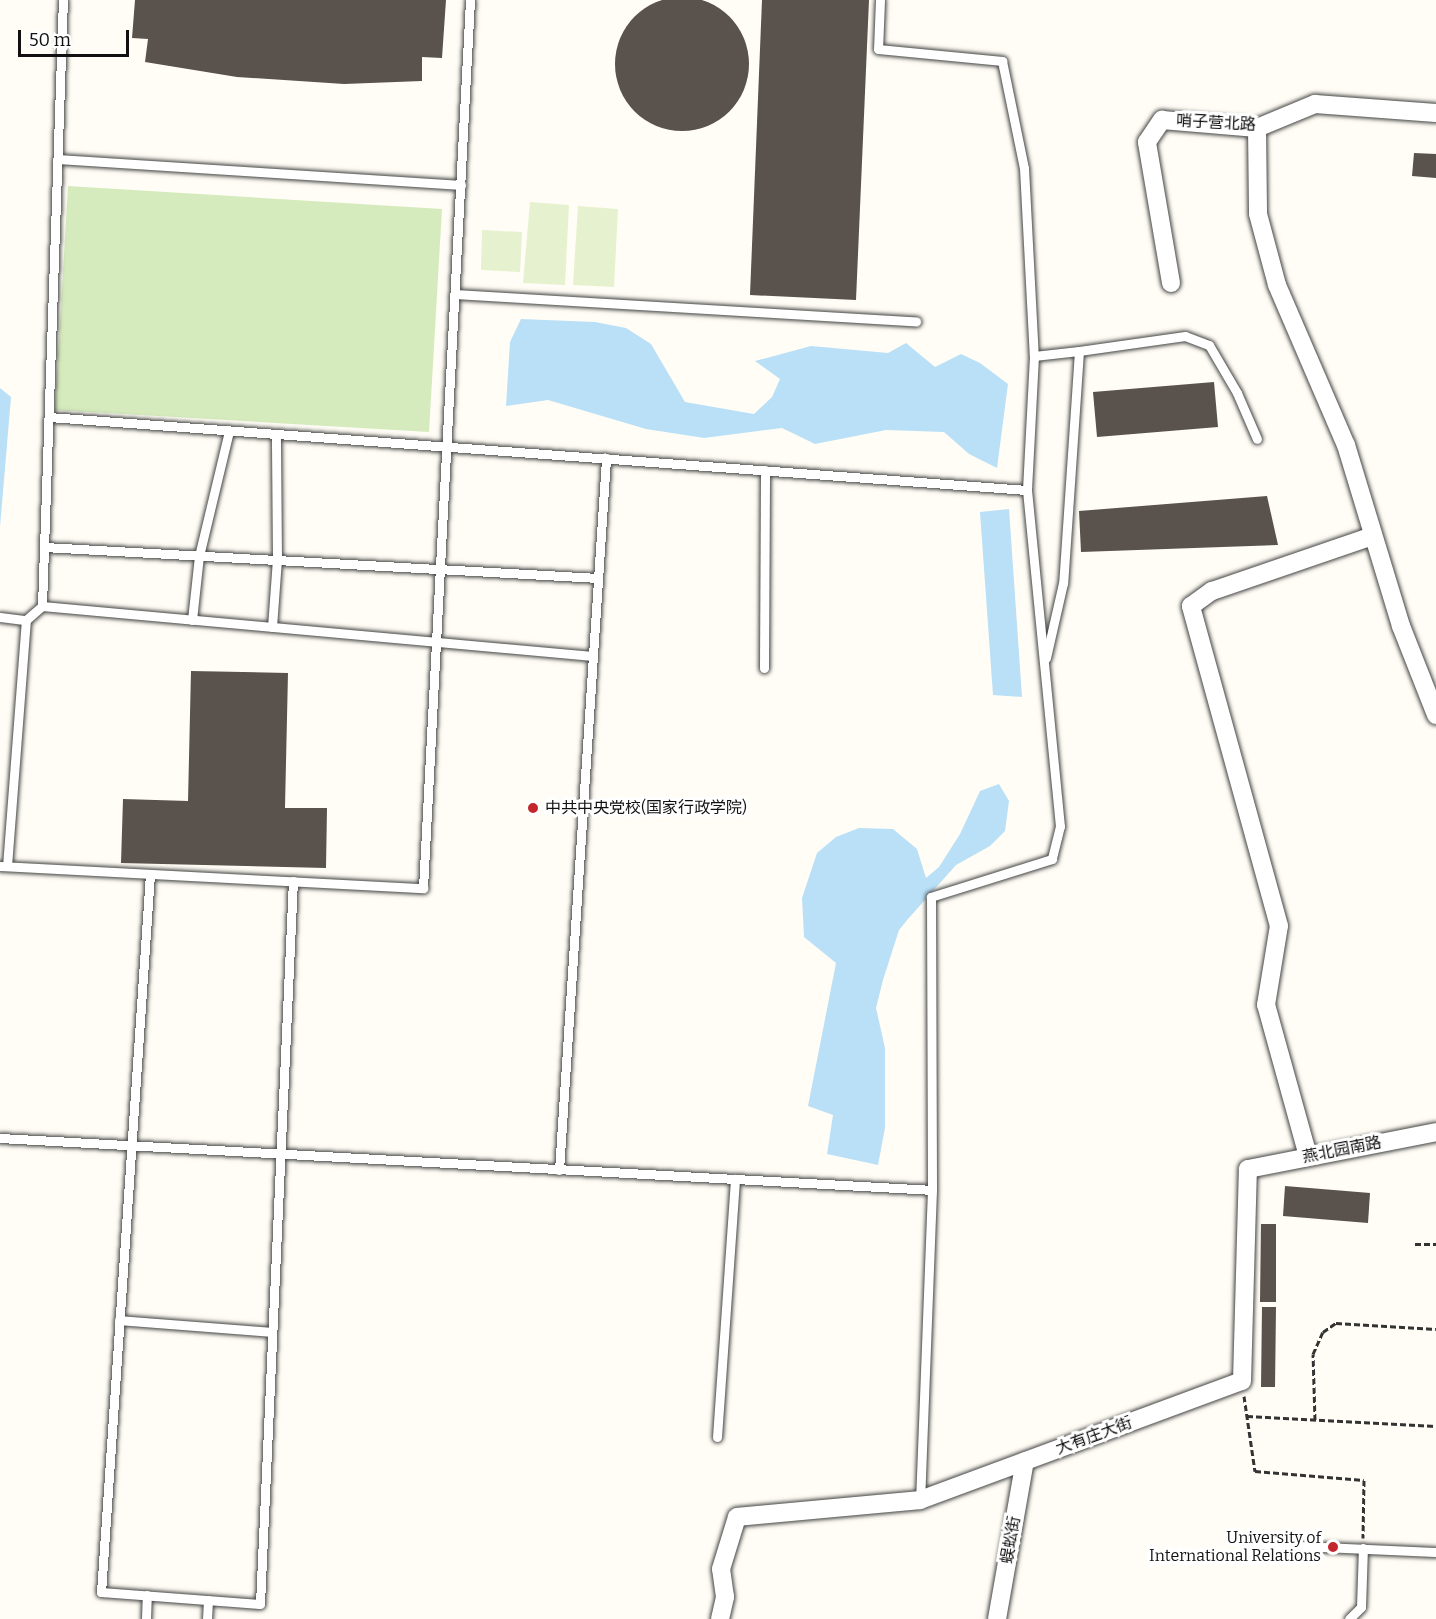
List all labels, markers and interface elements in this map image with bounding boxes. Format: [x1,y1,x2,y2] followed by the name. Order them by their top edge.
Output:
[21,18,132,56] scale bar
[29,29,71,51] text: 50 m
[1176,111,1256,135] street label: 哨子营北路
[545,798,747,818] place label: 中共中央党校(国家行政学院)
[526,801,540,815] marker: 中共中央党校(国家行政学院)
[1301,1133,1383,1167] street label: 燕北园南路
[1053,1413,1135,1459] street label: 大有庄大街
[997,1515,1025,1565] street label: 蜈蚣街
[1149,1528,1321,1566] place label: University of International Relations
[1326,1540,1340,1554] marker: University of International Relations

